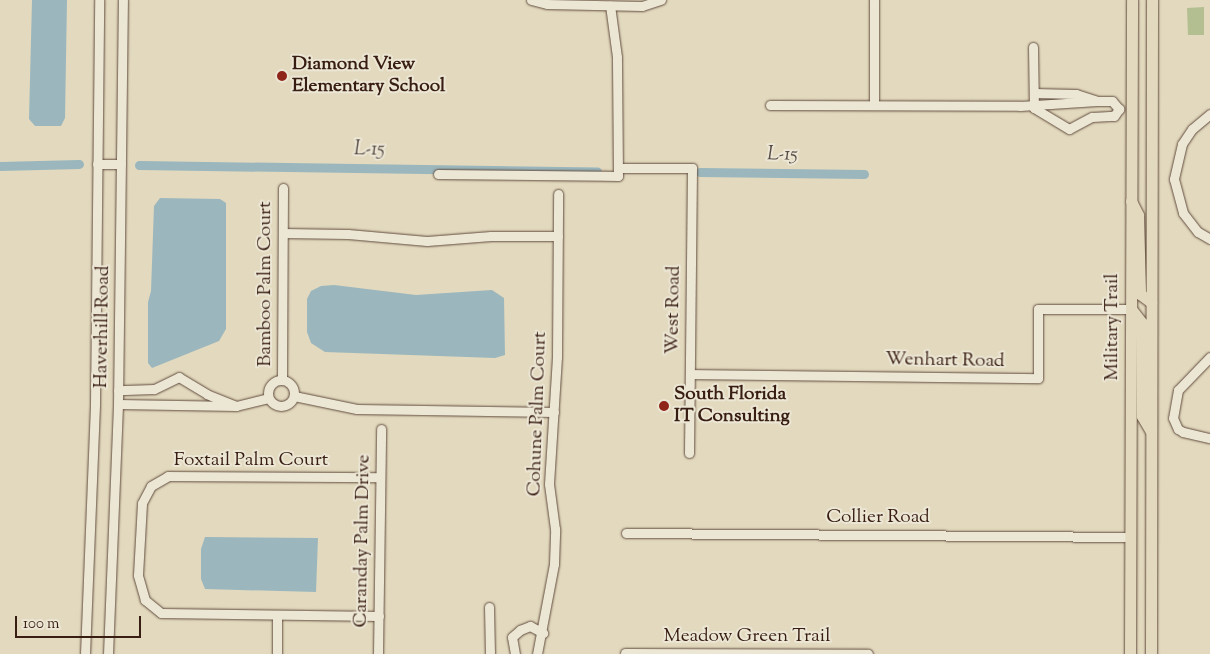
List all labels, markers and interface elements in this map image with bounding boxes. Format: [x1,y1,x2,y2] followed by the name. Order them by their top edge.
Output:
[292,54,445,98] place label: Diamond View Elementary School
[276,70,288,82] marker: Diamond View Elementary School
[354,138,384,162] water label: L-15
[767,143,797,167] water label: L-15
[255,201,277,367] street label: Bamboo Palm Court
[91,265,115,389] street label: Haverhill Road
[662,265,686,355] street label: West Road
[1102,273,1124,381] street label: Military Trail
[524,331,552,497] street label: Cohune Palm Court
[885,349,1005,373] street label: Wenhart Road
[674,384,790,428] place label: South Florida IT Consulting
[658,400,670,412] marker: South Florida IT Consulting
[174,450,328,472] street label: Foxtail Palm Court
[350,454,376,628] street label: Caranday Palm Drive
[826,507,930,529] street label: Collier Road
[18,606,144,638] scale bar
[23,614,59,635] text: 100 m
[663,626,831,648] street label: Meadow Green Trail

